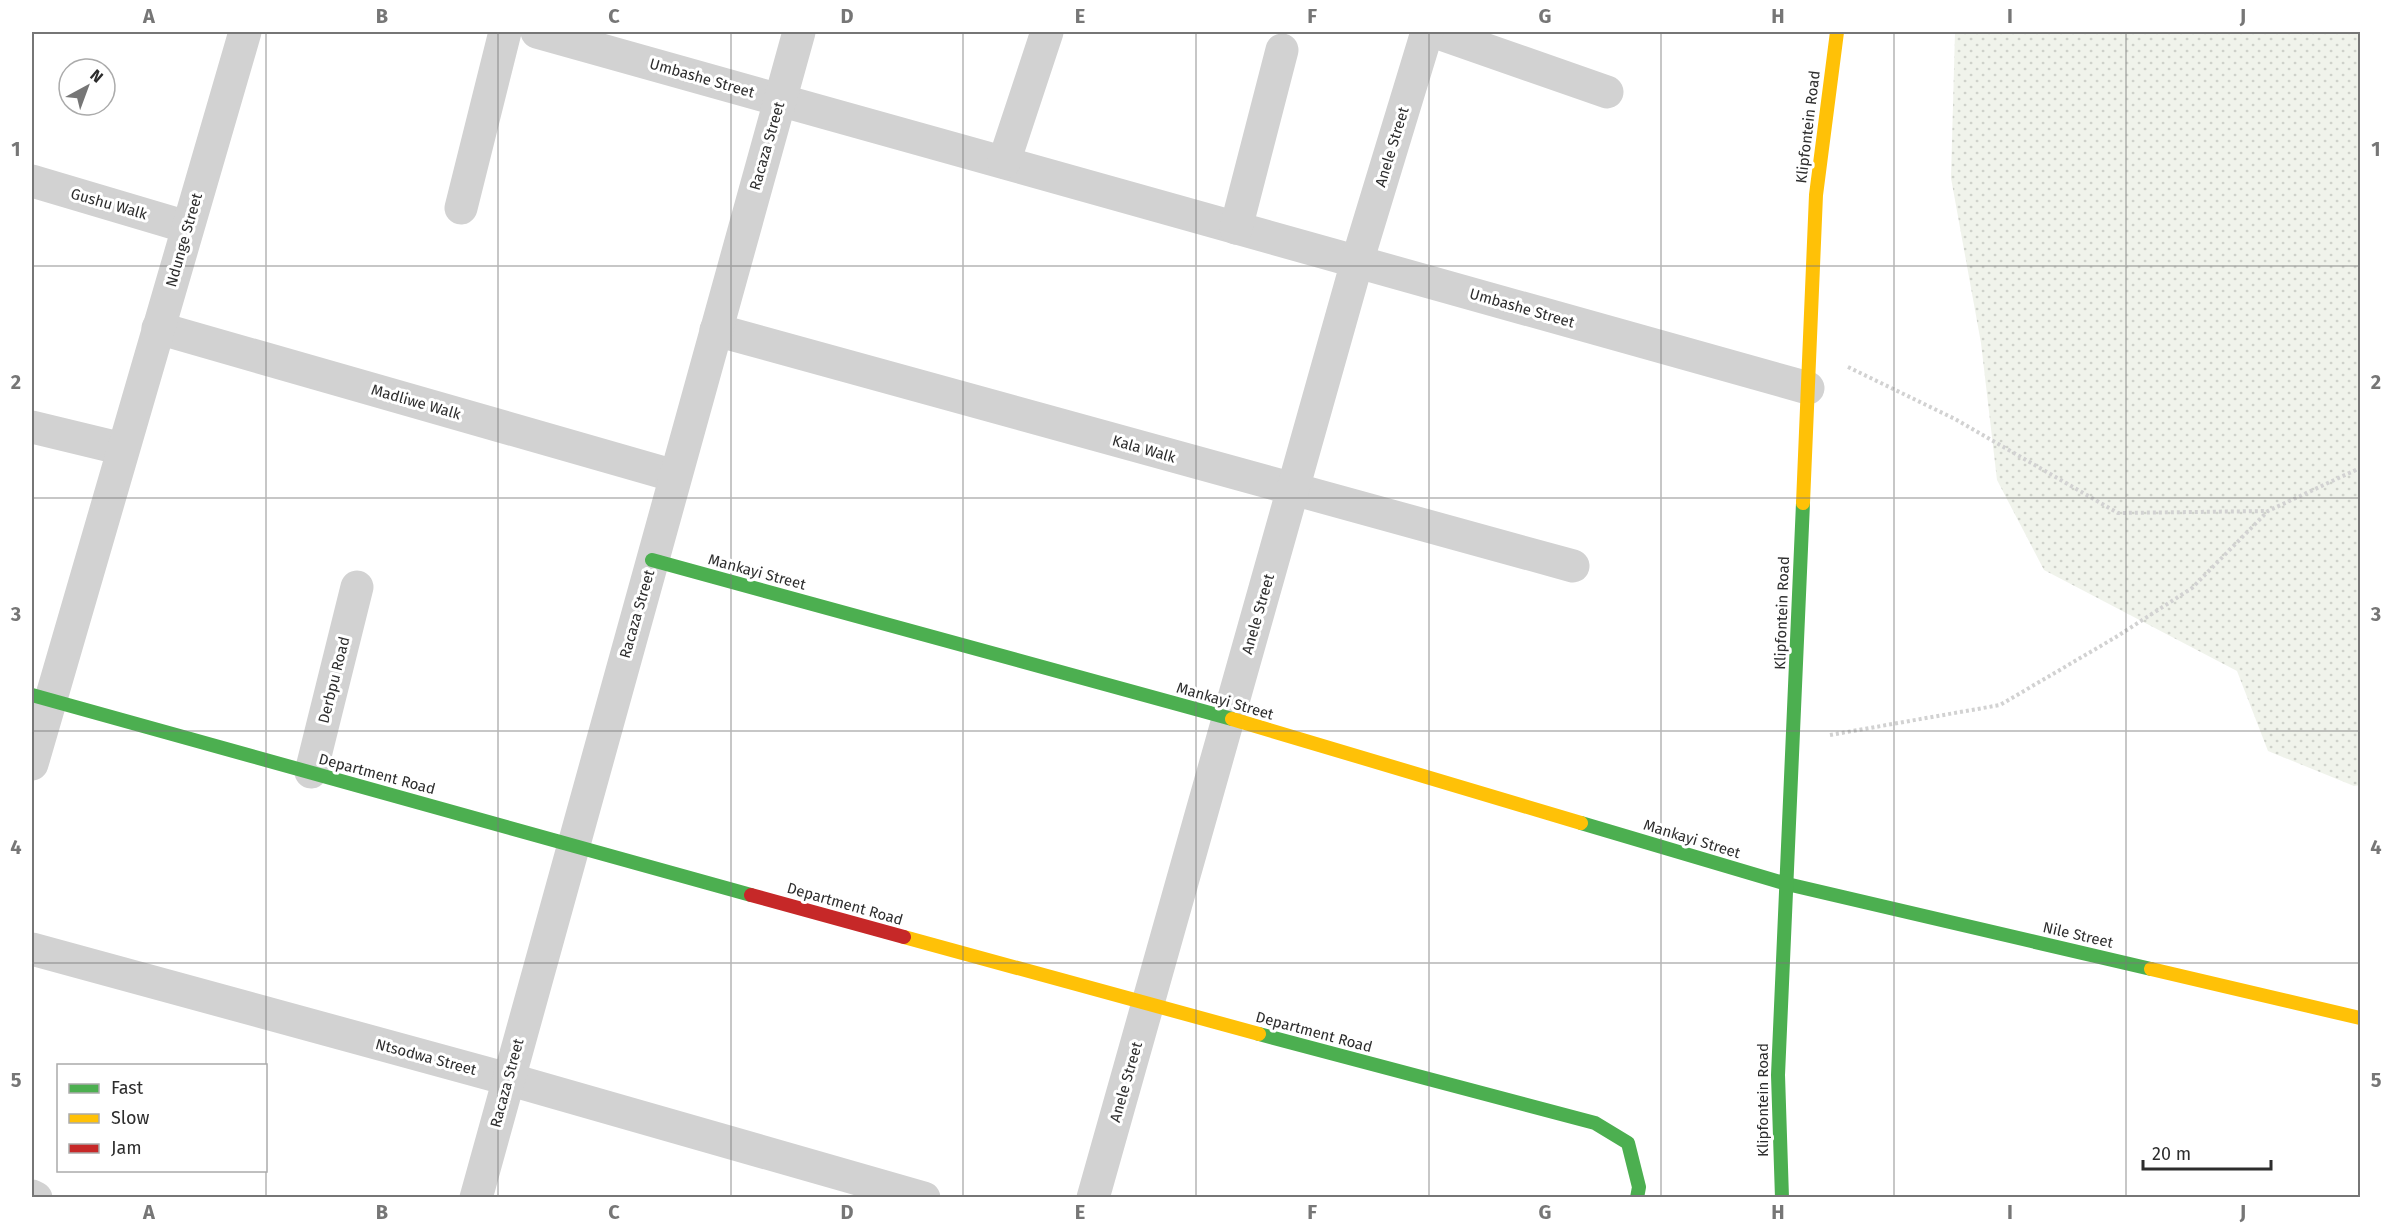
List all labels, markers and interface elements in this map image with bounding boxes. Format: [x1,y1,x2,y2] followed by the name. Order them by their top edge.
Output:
[142,4,156,28] text: A
[376,4,388,28] text: B
[608,4,620,28] text: C
[840,4,854,28] text: D
[1075,4,1085,28] text: E
[1307,4,1317,28] text: F
[1539,4,1551,28] text: G
[1771,4,1785,28] text: H
[2007,4,2013,28] text: I
[2239,4,2246,28] text: J
[648,54,757,102] street label: Umbashe Street
[57,57,117,117] north arrow
[86,65,107,87] text: N
[1792,69,1824,185] street label: Klipfontein Road
[746,99,788,192] street label: Racaza Street
[1371,104,1413,189] street label: Anele Street
[11,137,21,161] text: 1
[2371,137,2381,161] text: 1
[69,184,150,224] street label: Gushu Walk
[162,190,206,289] street label: Ndunge Street
[1468,284,1577,332] street label: Umbashe Street
[11,370,21,394] text: 2
[2371,370,2381,394] text: 2
[369,381,463,423] street label: Madliwe Walk
[1110,431,1178,467] street label: Kala Walk
[706,550,808,594] street label: Mankayi Street
[1771,556,1793,670] street label: Klipfontein Road
[616,567,658,660] street label: Racaza Street
[1238,571,1278,656] street label: Anele Street
[10,602,21,626] text: 3
[2370,602,2381,626] text: 3
[315,635,353,725] street label: Derbpu Road
[1174,679,1276,724] street label: Mankayi Street
[317,750,437,798] street label: Department Road
[1641,816,1743,862] street label: Mankayi Street
[10,835,22,859] text: 4
[2370,835,2382,859] text: 4
[785,879,905,929] street label: Department Road
[2041,918,2115,952] street label: Nile Street
[1254,1008,1374,1056] street label: Department Road
[374,1035,479,1079] street label: Ntsodwa Street
[486,1036,528,1129] street label: Racaza Street
[1106,1039,1146,1124] street label: Anele Street
[1754,1043,1772,1157] street label: Klipfontein Road
[57,1064,267,1172] legend
[11,1068,22,1092] text: 5
[2371,1068,2382,1092] text: 5
[111,1077,144,1099] text: Fast
[111,1107,150,1129] text: Slow
[2143,1133,2270,1171] scale bar
[111,1137,142,1159] text: Jam
[2152,1143,2191,1165] text: 20 m
[142,1200,156,1224] text: A
[376,1200,388,1224] text: B
[608,1200,620,1224] text: C
[840,1200,854,1224] text: D
[1075,1200,1085,1224] text: E
[1307,1200,1317,1224] text: F
[1539,1200,1551,1224] text: G
[1771,1200,1785,1224] text: H
[2007,1200,2013,1224] text: I
[2239,1200,2246,1224] text: J

